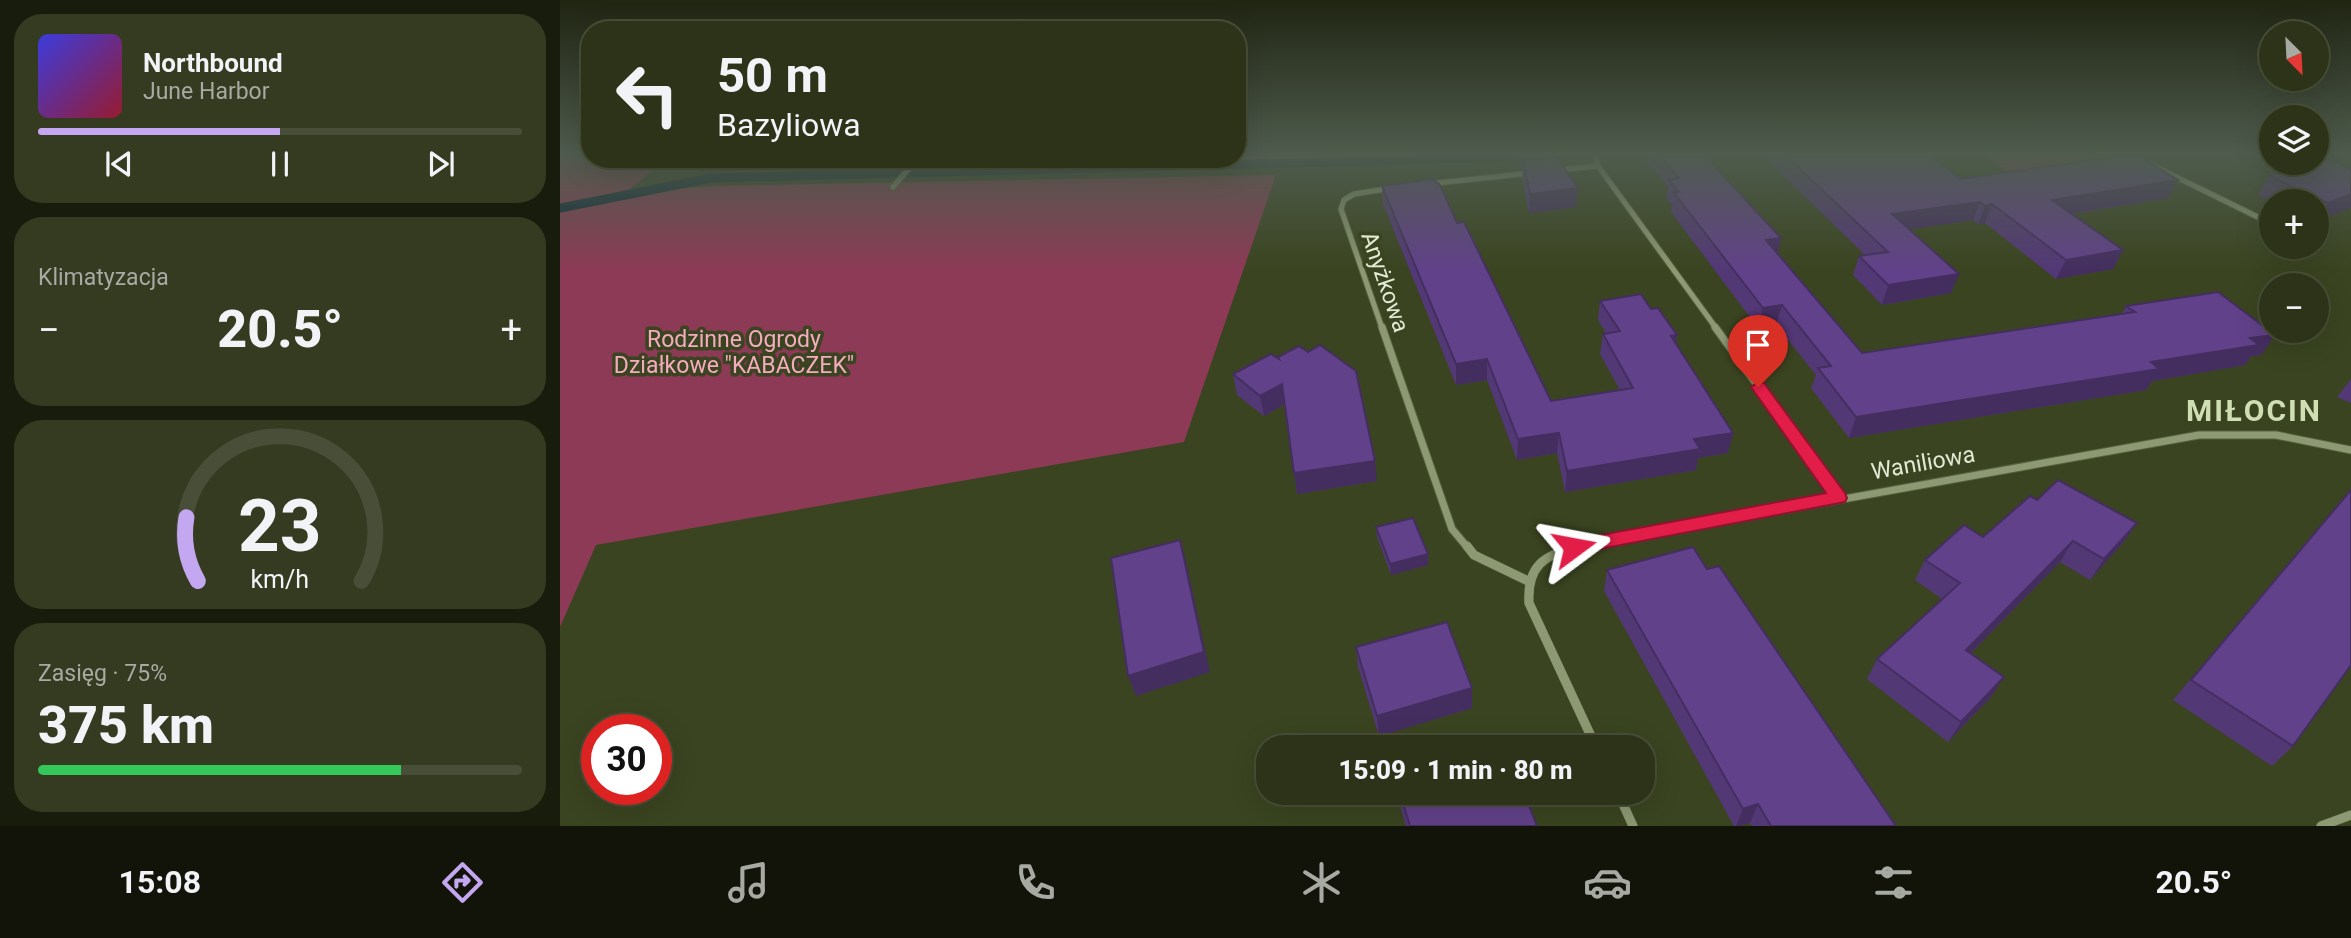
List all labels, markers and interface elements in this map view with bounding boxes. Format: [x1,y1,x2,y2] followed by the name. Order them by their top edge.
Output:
[2259,21,2329,91] north arrow
[2259,21,2329,343] map controls
[717,47,828,104] text: 50 m
[143,48,283,78] text: Northbound
[602,49,693,140] icon: left
[143,78,270,105] text: June Harbor
[2259,105,2329,175] button: layers
[717,106,861,144] text: Bazyliowa
[100,145,138,183] icon: previous
[261,145,299,183] icon: pause
[422,145,460,183] icon: next
[2259,189,2329,259] button: +
[1355,228,1415,336] street label: Anyżkowa
[38,264,169,291] text: Klimatyzacja
[2259,273,2329,343] button: −
[217,299,343,360] text: 20.5°
[38,308,60,352] text: −
[500,308,522,352] text: +
[1728,315,1788,387] pin
[614,326,854,379] park label: Rodzinne Ogrody Działkowe "KABACZEK"
[1739,326,1777,364] icon: arrive
[2186,393,2322,428] district label: MIŁOCIN
[1869,441,1977,485] street label: Waniliowa
[238,483,322,569] text: 23
[1537,510,1611,584] position arrow
[251,564,309,593] text: km/h
[38,660,167,687] text: Zasięg · 75%
[38,695,214,756] text: 375 km
[581,714,672,805] speed limit sign: 30
[1338,755,1573,785] text: 15:09 · 1 min · 80 m
[438,858,487,907] icon: directions
[724,858,773,907] icon: music
[1011,858,1060,907] icon: phone
[1297,858,1346,907] icon: climate
[1583,858,1632,907] icon: car
[1869,858,1918,907] icon: filters
[119,863,201,901] text: 15:08
[2155,863,2232,901] text: 20.5°

